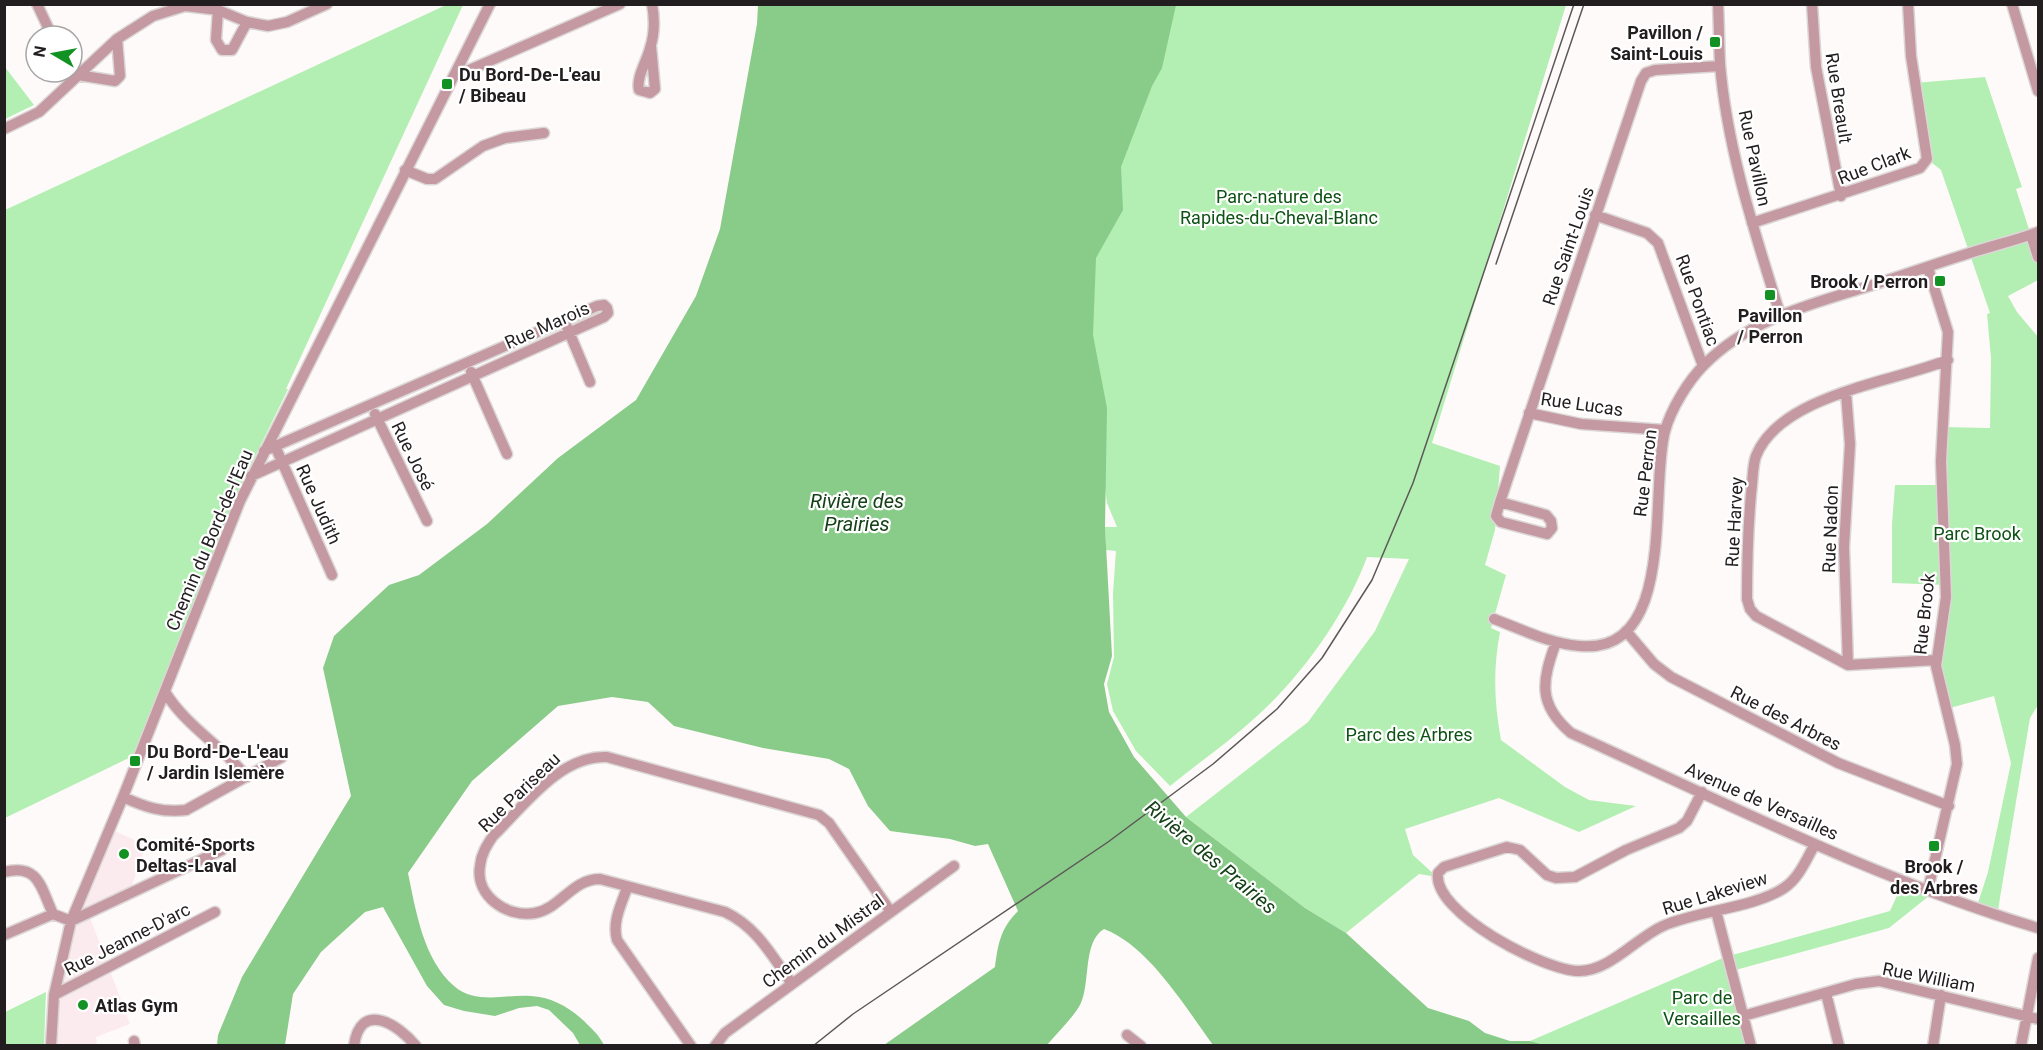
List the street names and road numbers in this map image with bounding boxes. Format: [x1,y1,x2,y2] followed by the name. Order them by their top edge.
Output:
[1821,51,1857,145] street label: Rue Breault
[1735,108,1775,208] street label: Rue Pavillon
[1835,141,1914,188] street label: Rue Clark
[1538,184,1598,308] street label: Rue Saint-Louis
[1672,251,1724,349] street label: Rue Pontiac
[501,297,593,353] street label: Rue Marois
[1540,388,1624,420] street label: Rue Lucas
[387,418,439,494] street label: Rue José
[1629,428,1661,518] street label: Rue Perron
[161,446,257,634] street label: Chemin du Bord-de-l'Eau
[292,461,346,547] street label: Rue Judith
[1721,476,1747,568] street label: Rue Harvey
[1818,485,1842,573] street label: Rue Nadon
[1909,571,1939,656] street label: Rue Brook
[1727,681,1845,755] street label: Rue des Arbres
[474,748,564,836] street label: Rue Pariseau
[1682,758,1842,844] street label: Avenue de Versailles
[1660,867,1771,919] street label: Rue Lakeview
[758,890,888,992] street label: Chemin du Mistral
[61,898,193,980] street label: Rue Jeanne-D'arc
[1881,958,1977,996] street label: Rue William

